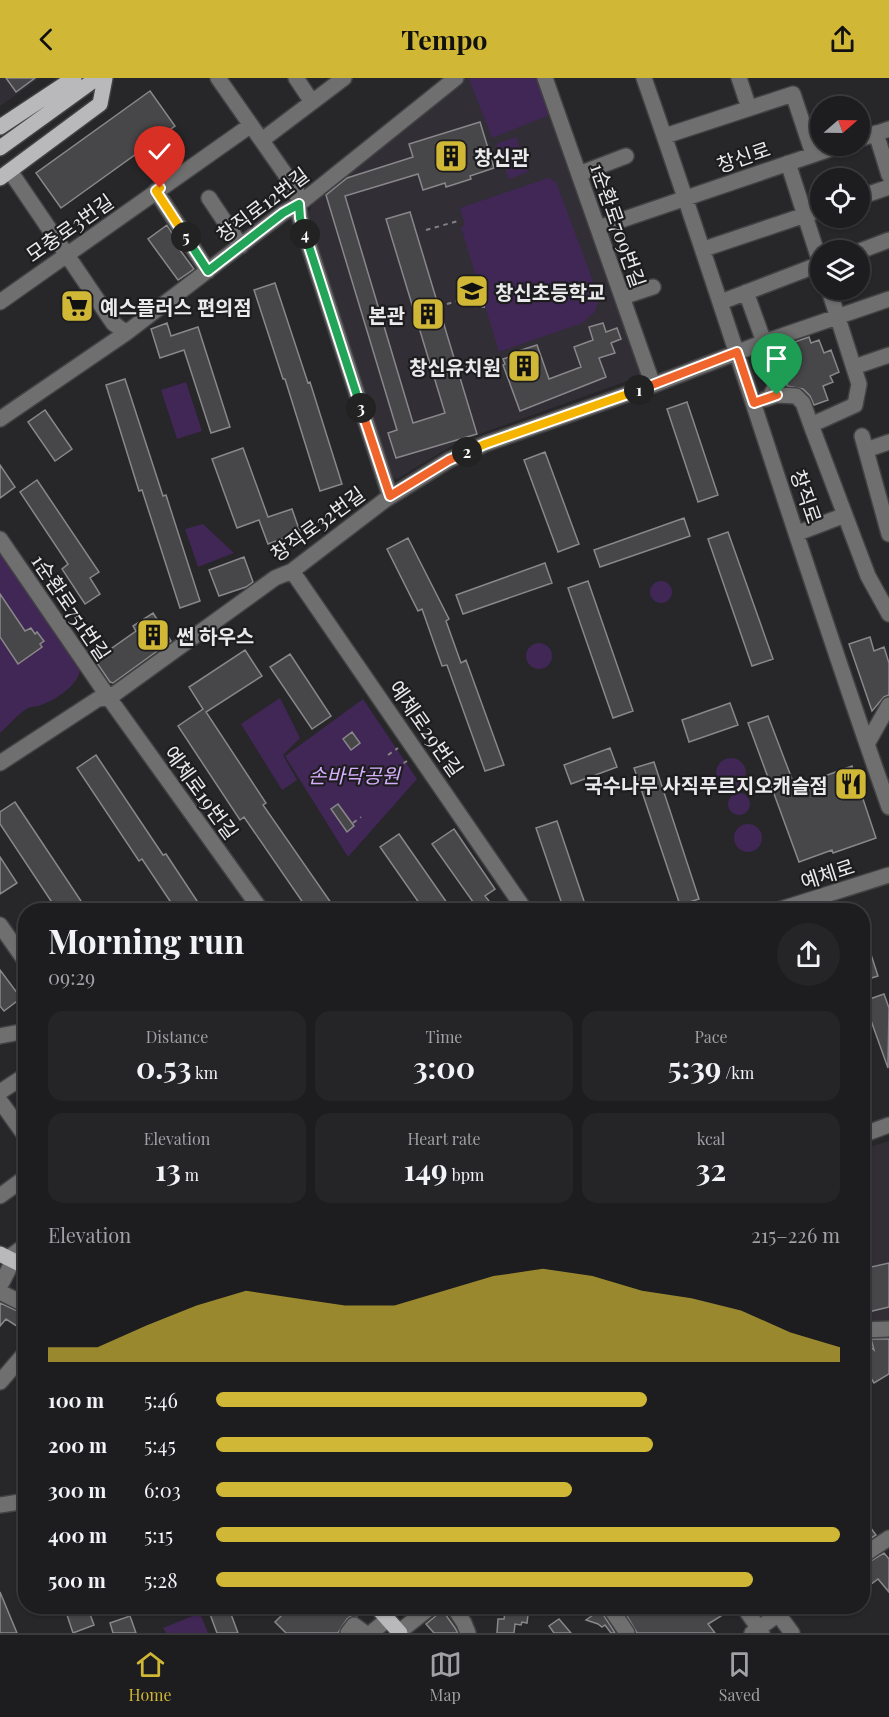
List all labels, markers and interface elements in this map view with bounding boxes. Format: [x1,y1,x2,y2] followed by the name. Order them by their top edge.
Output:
[401,21,488,57] text: Tempo
[30,23,63,56] icon: back
[826,23,859,56] icon: share
[810,96,870,156] north arrow
[810,96,870,300] map controls
[134,126,185,188] pin
[713,134,773,178] street label: 창신로
[143,135,176,168] icon: check
[433,138,469,174] building icon: 창신관
[474,143,530,170] place label: 창신관
[585,159,653,291] street label: 1순환로709번길
[210,160,314,248] street label: 창직로12번길
[810,168,870,228] button: locate
[20,187,118,267] street label: 모충로3번길
[290,219,320,249] pin: 4
[171,222,201,252] pin: 5
[301,223,309,244] text: 4
[182,226,190,247] text: 5
[810,240,870,300] button: layers
[454,273,490,309] school or university icon: 창신초등학교
[495,278,605,305] place label: 창신초등학교
[59,288,95,324] supermarket icon: 예스플러스 편의점
[100,293,252,320] place label: 예스플러스 편의점
[410,296,446,332] building icon: 본관
[368,301,406,328] place label: 본관
[751,333,802,395] pin
[760,342,793,375] icon: arrive
[506,348,542,384] building icon: 창신유치원
[409,353,501,380] place label: 창신유치원
[624,375,654,405] pin: 1
[636,379,642,400] text: 1
[346,393,376,423] pin: 3
[357,397,365,418] text: 3
[452,437,482,467] pin: 2
[463,441,471,462] text: 2
[785,466,829,526] street label: 창직로
[264,480,370,566] street label: 창직로32번길
[26,548,118,666] street label: 1순환로751번길
[135,617,171,653] building icon: 썬 하우스
[176,622,254,649] place label: 썬 하우스
[384,674,470,782] street label: 예체로29번길
[159,740,245,844] street label: 예체로19번길
[308,761,402,788] park label: 손바닥공원
[833,766,869,802] restaurant icon: 국수나무 사직푸르지오캐슬점
[584,771,828,798] place label: 국수나무 사직푸르지오캐슬점
[797,852,857,894] street label: 예체로
[48,918,244,962] text: Morning run
[777,923,840,986] button: share
[48,963,95,990] text: 09:29
[146,1026,208,1047] text: Distance
[426,1026,462,1047] text: Time
[694,1026,728,1047] text: Pace
[136,1047,191,1087] text: 0.53
[413,1047,475,1087] text: 3:00
[668,1047,721,1087] text: 5:39
[191,1062,218,1083] text: km
[721,1062,754,1083] text: /km
[144,1128,210,1149] text: Elevation
[407,1128,481,1149] text: Heart rate
[697,1128,725,1149] text: kcal
[155,1149,181,1189] text: 13
[404,1149,448,1189] text: 149
[696,1149,726,1189] text: 32
[181,1164,199,1185] text: m
[448,1164,484,1185] text: bpm
[48,1221,131,1248] text: Elevation
[751,1221,840,1248] text: 215–226 m
[48,1386,104,1413] text: 100 m
[144,1386,178,1413] text: 5:46
[48,1431,107,1458] text: 200 m
[144,1431,176,1458] text: 5:45
[48,1476,106,1503] text: 300 m
[144,1476,181,1503] text: 6:03
[48,1521,107,1548] text: 400 m
[144,1521,173,1548] text: 5:15
[48,1566,106,1593] text: 500 m
[144,1566,178,1593] text: 5:28
[129,1648,171,1705] tab: Home
[429,1648,462,1705] tab: Map
[719,1648,760,1705] tab: Saved

